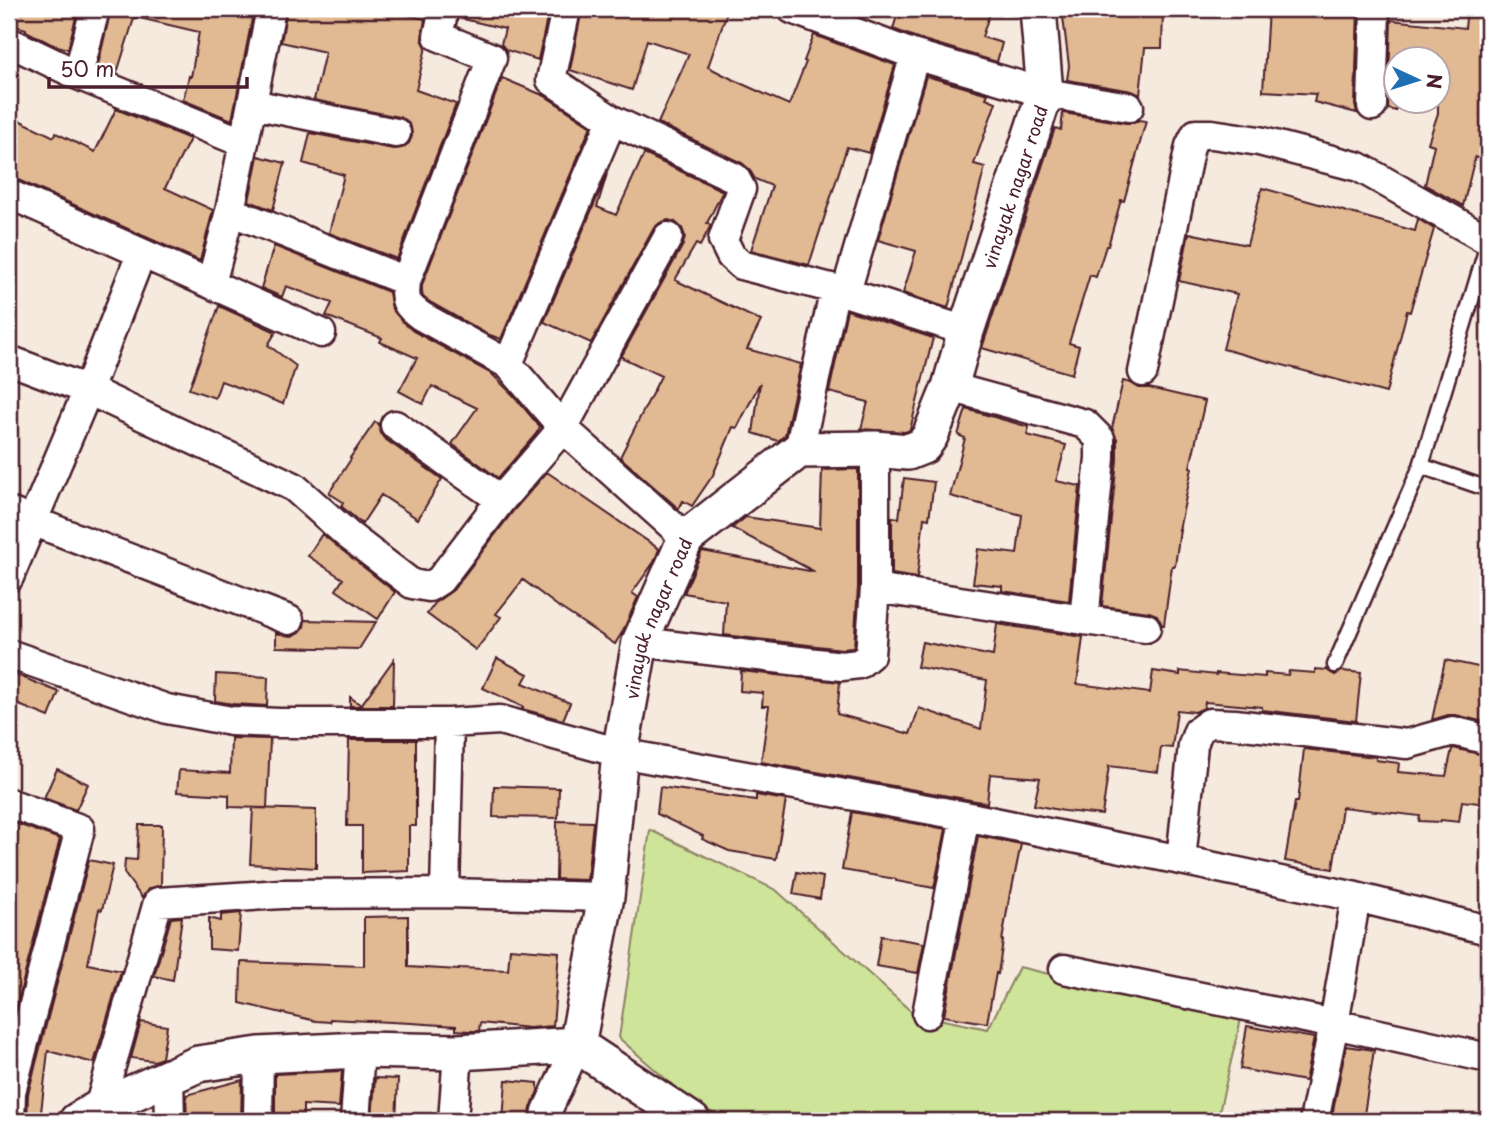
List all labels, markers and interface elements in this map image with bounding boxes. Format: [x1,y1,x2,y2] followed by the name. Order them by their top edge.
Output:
[49,46,247,90] scale bar
[1382,46,1452,116] north arrow
[60,52,114,84] text: 50 m
[1420,73,1449,90] text: N
[974,101,1054,272] street label: vinayak nagar road
[616,533,698,701] street label: vinayak nagar road

